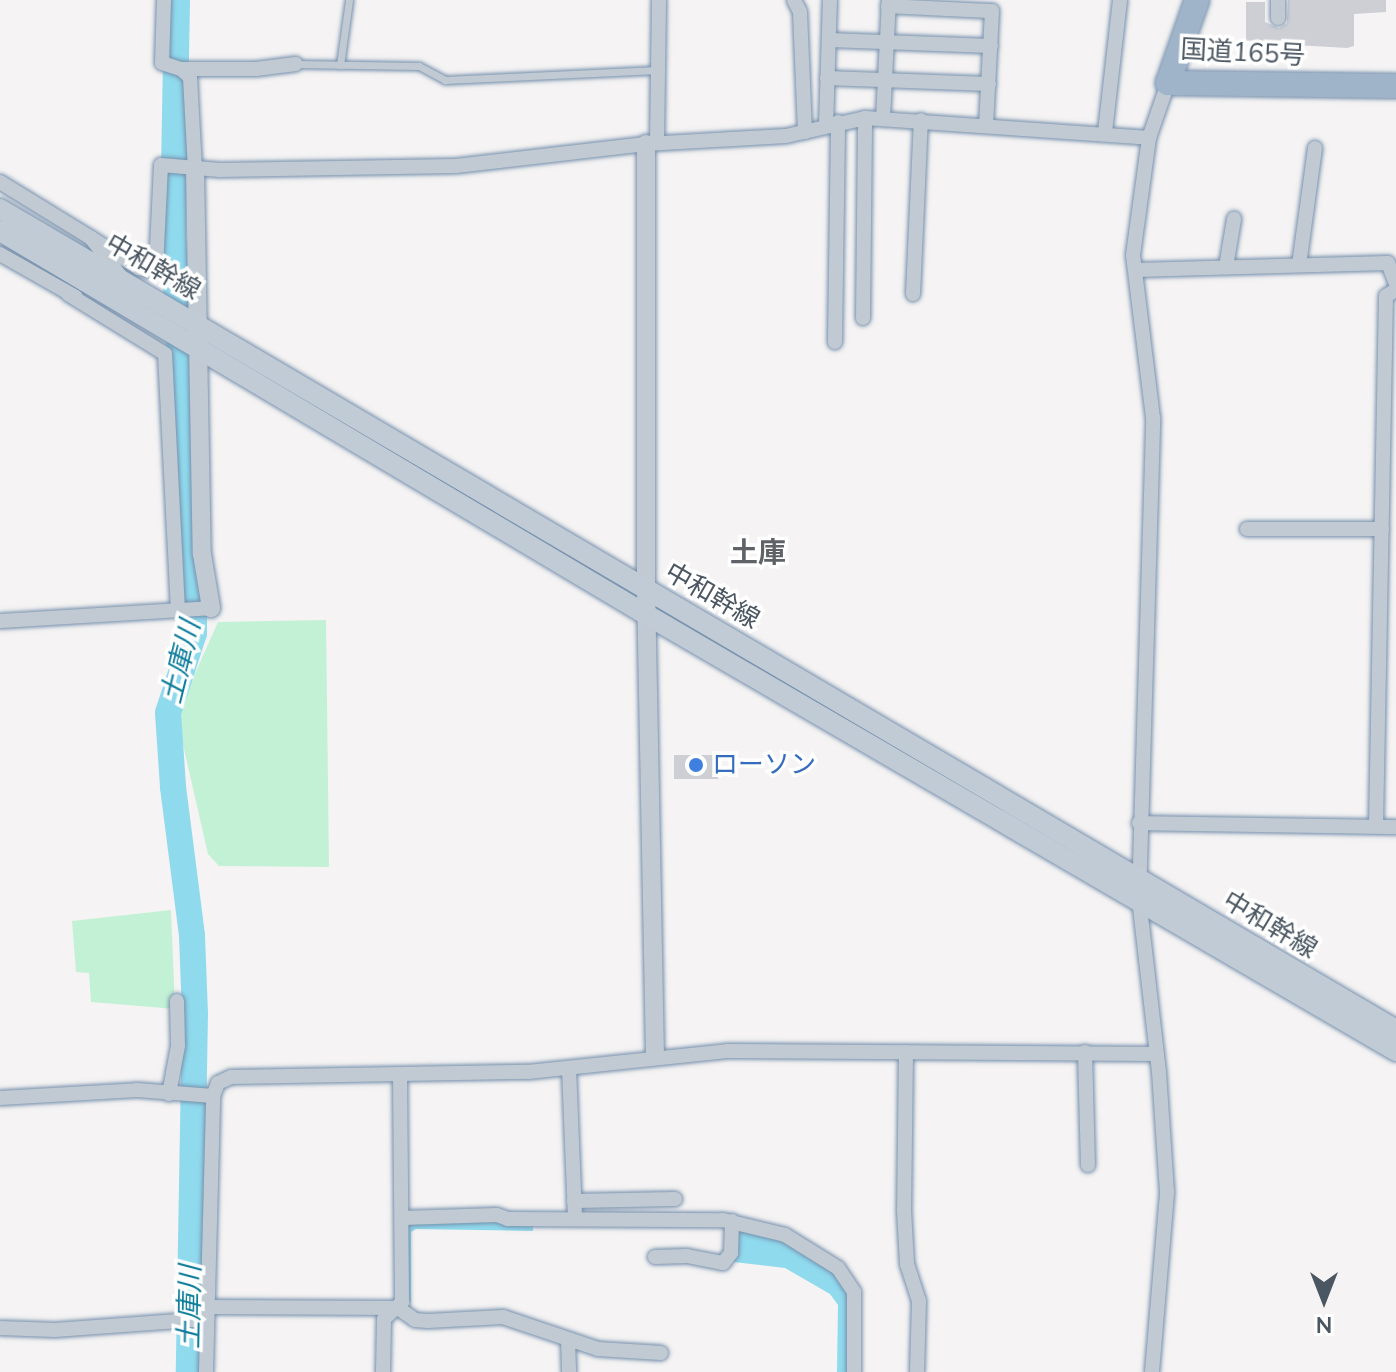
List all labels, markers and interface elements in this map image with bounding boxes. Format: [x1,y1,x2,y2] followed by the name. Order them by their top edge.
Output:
[1180,34,1306,72] street label: 国道165号
[100,227,206,307] street label: 中和幹線
[730,536,786,570] district label: 土庫
[659,556,765,636] street label: 中和幹線
[155,617,207,707] water label: 土庫川
[712,749,816,781] place label: ローソン
[687,756,705,774] marker: ローソン
[1217,885,1323,965] street label: 中和幹線
[1284,1260,1364,1340] north arrow
[172,1265,208,1349] water label: 土庫川
[1316,1309,1332,1339] text: N

